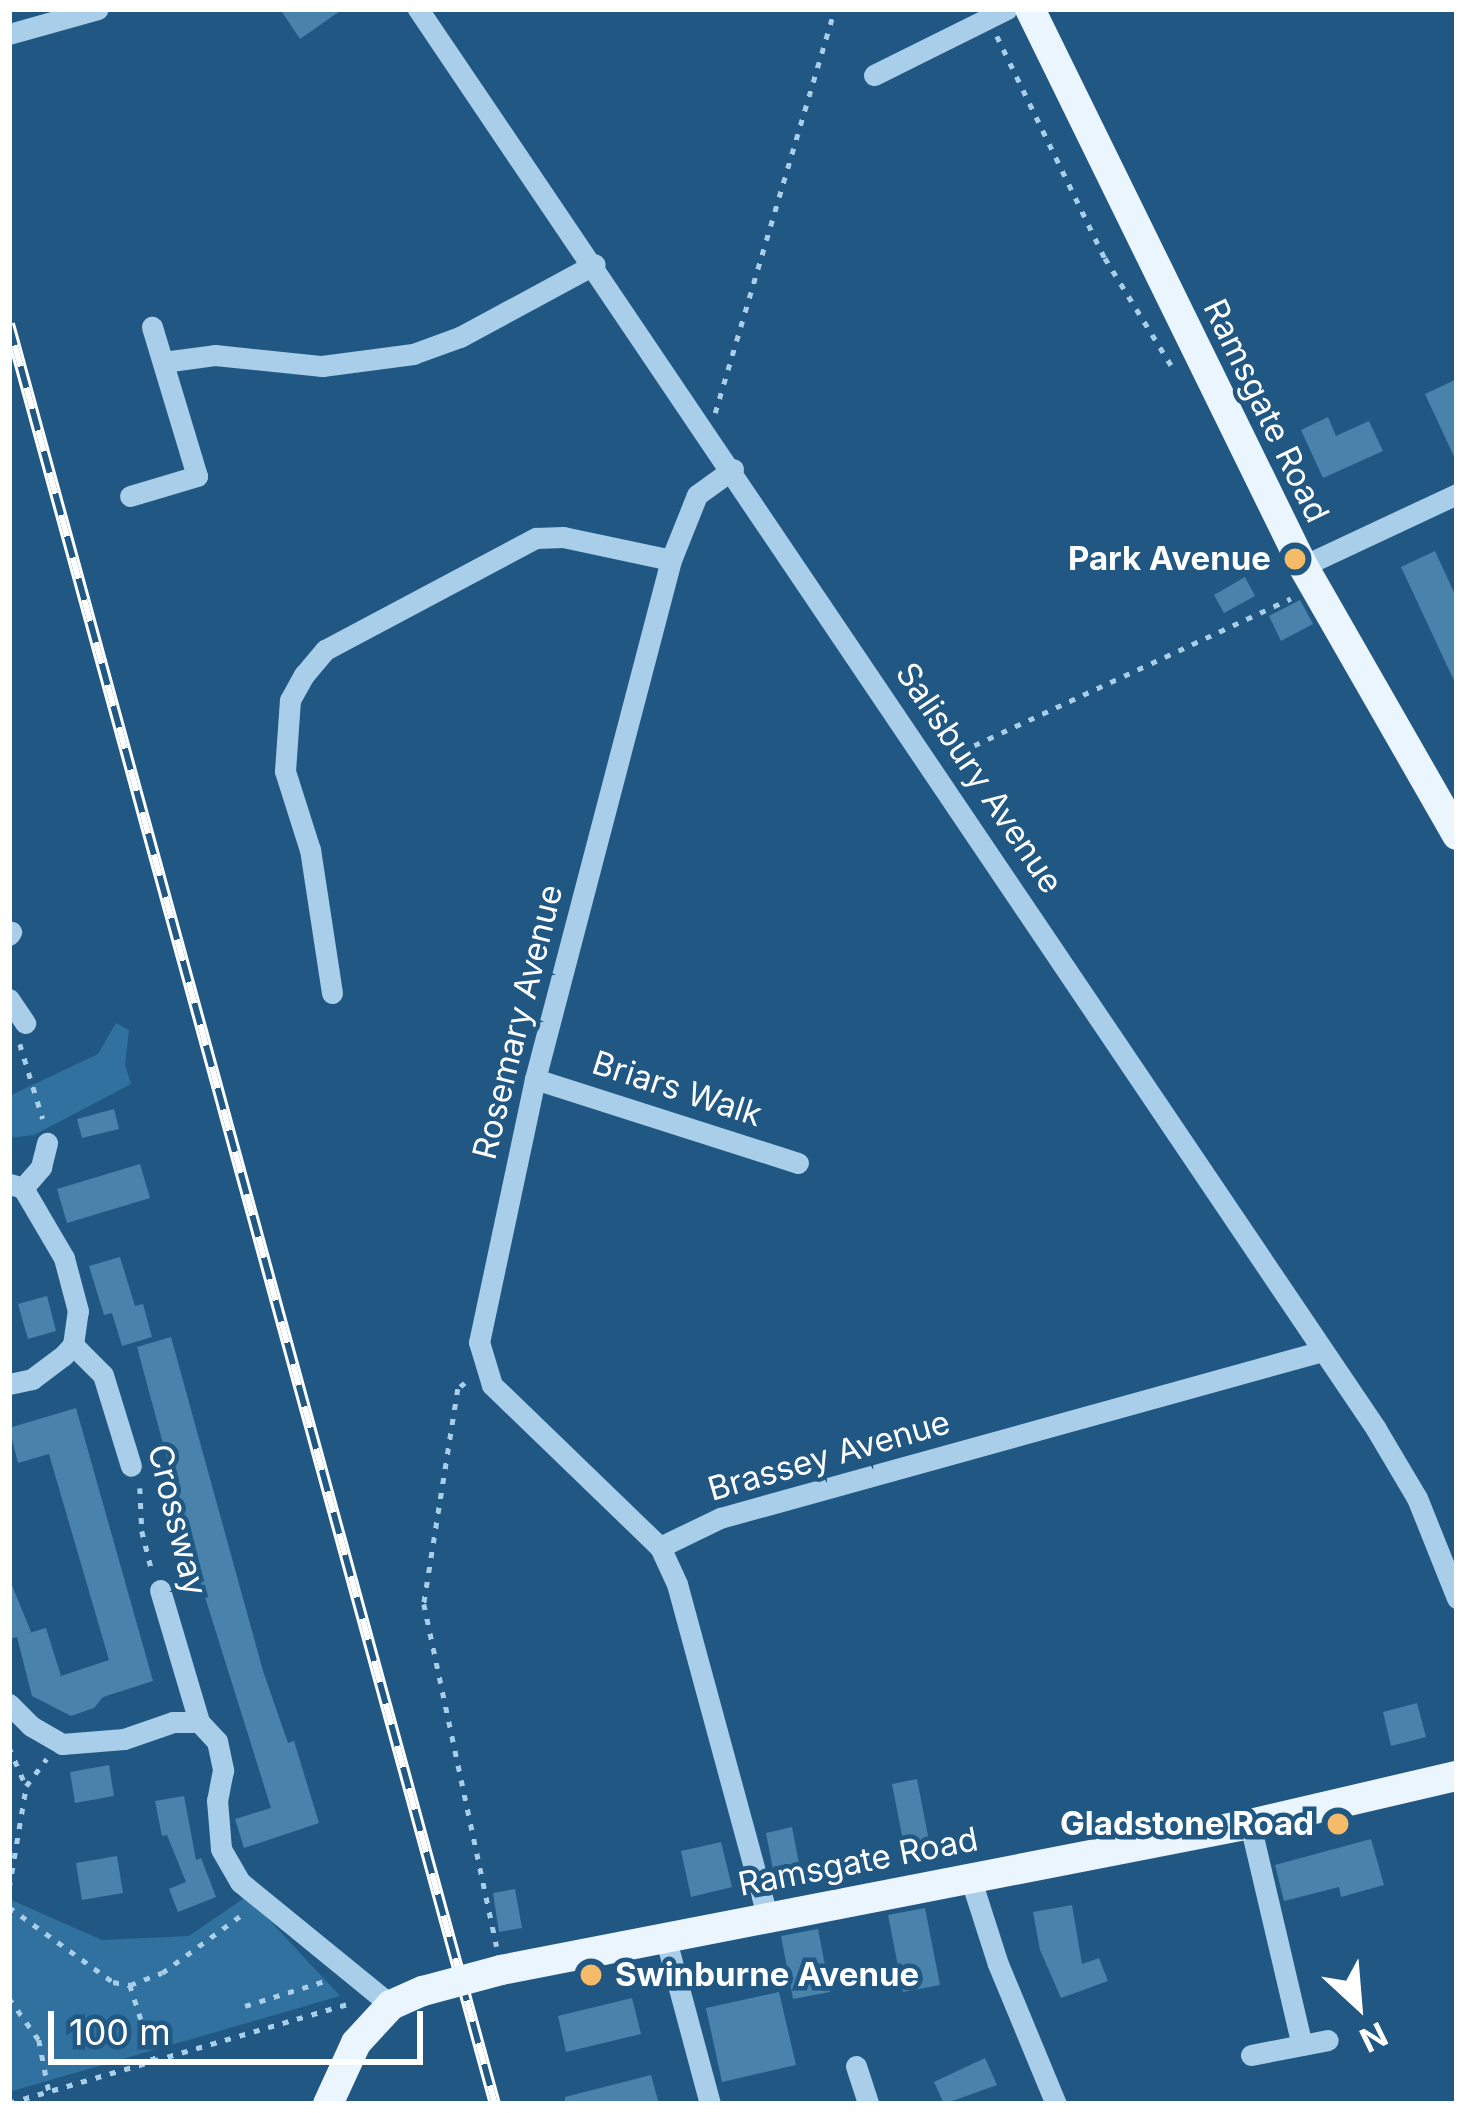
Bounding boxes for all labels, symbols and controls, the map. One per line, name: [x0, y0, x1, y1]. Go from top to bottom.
street label: Ramsgate Road: [1195, 293, 1337, 529]
place label: Park Avenue: [1068, 539, 1271, 579]
marker: Park Avenue: [1282, 546, 1308, 572]
street label: Salisbury Avenue: [887, 655, 1071, 901]
street label: Rosemary Avenue: [465, 881, 571, 1163]
street label: Briars Walk: [587, 1043, 767, 1135]
street label: Brassey Avenue: [704, 1403, 954, 1509]
street label: Crossway: [139, 1440, 215, 1600]
place label: Gladstone Road: [1060, 1804, 1314, 1844]
marker: Gladstone Road: [1325, 1811, 1351, 1837]
street label: Ramsgate Road: [735, 1819, 981, 1905]
north arrow: [1298, 1945, 1418, 2065]
place label: Swinburne Avenue: [615, 1955, 919, 1995]
marker: Swinburne Avenue: [578, 1962, 604, 1988]
scale bar: [54, 1987, 429, 2061]
text: 100 m: [69, 2010, 171, 2054]
text: N: [1354, 2014, 1394, 2061]

